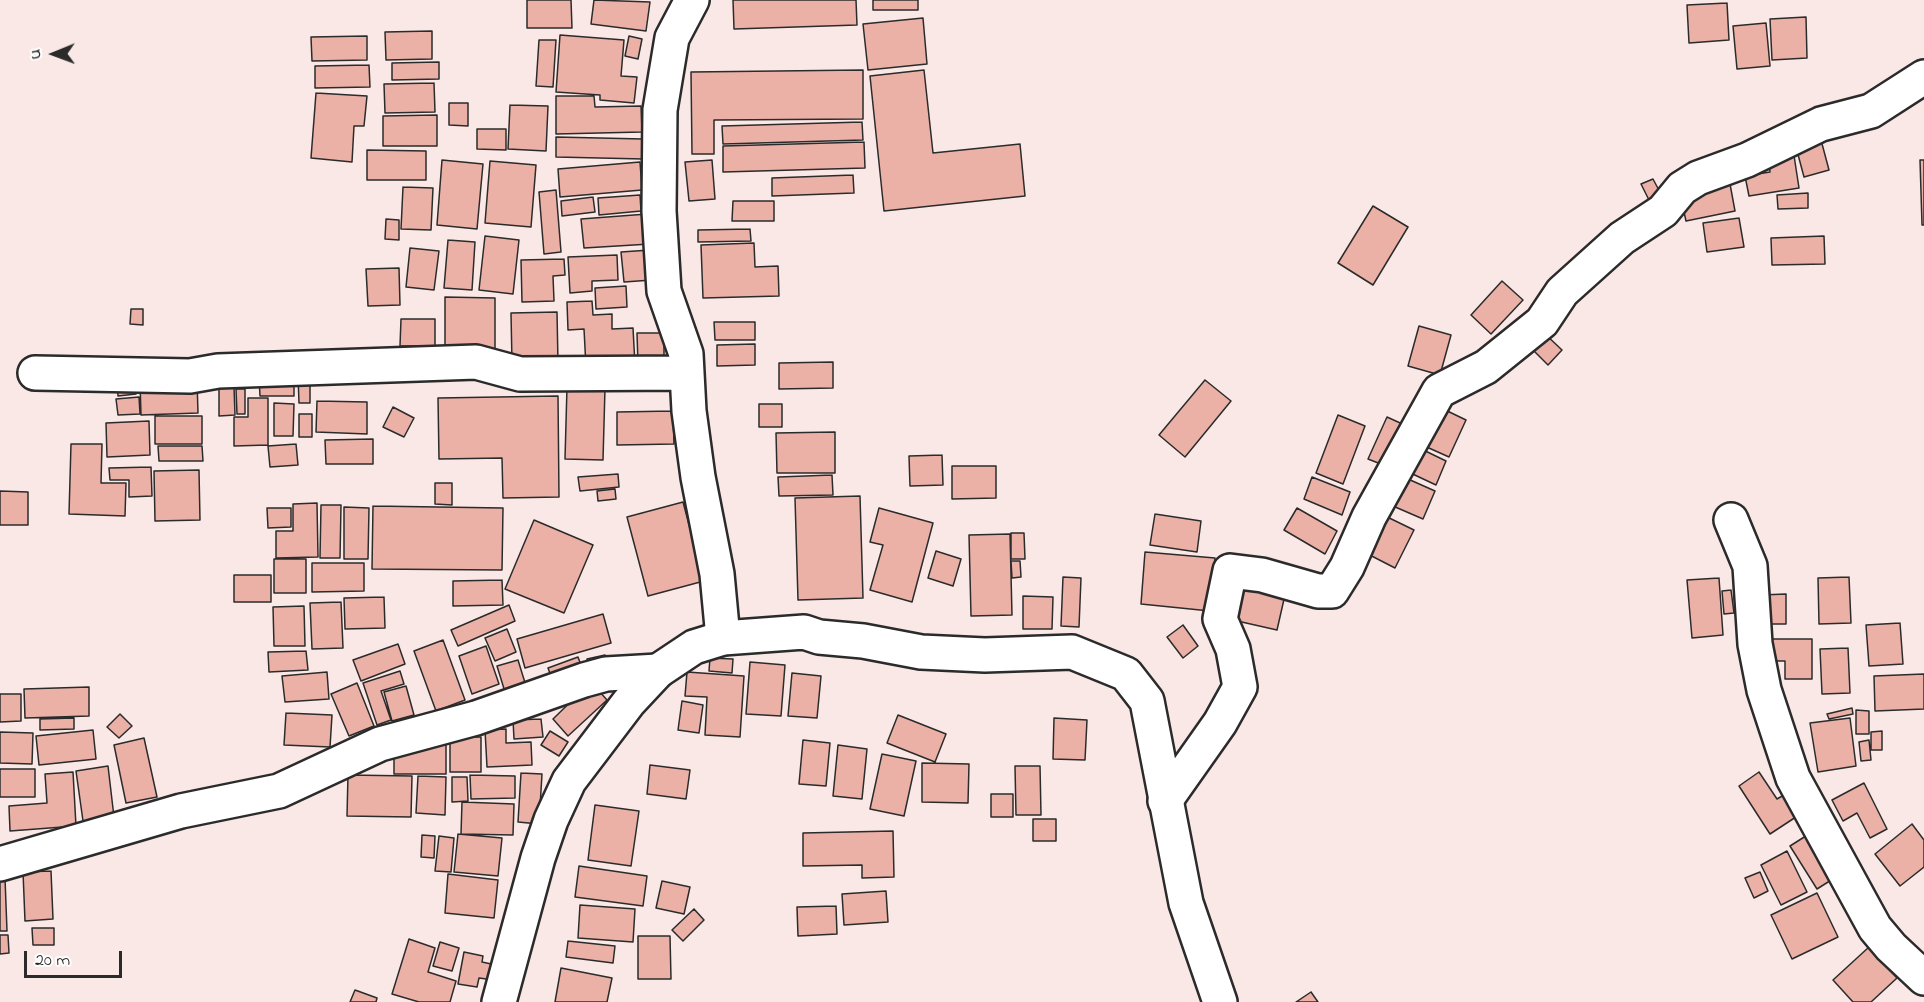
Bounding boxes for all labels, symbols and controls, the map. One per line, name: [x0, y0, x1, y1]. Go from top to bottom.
north arrow: [24, 24, 84, 84]
text: U: [24, 49, 48, 60]
scale bar: [27, 939, 124, 977]
text: 20 m: [35, 948, 70, 974]

